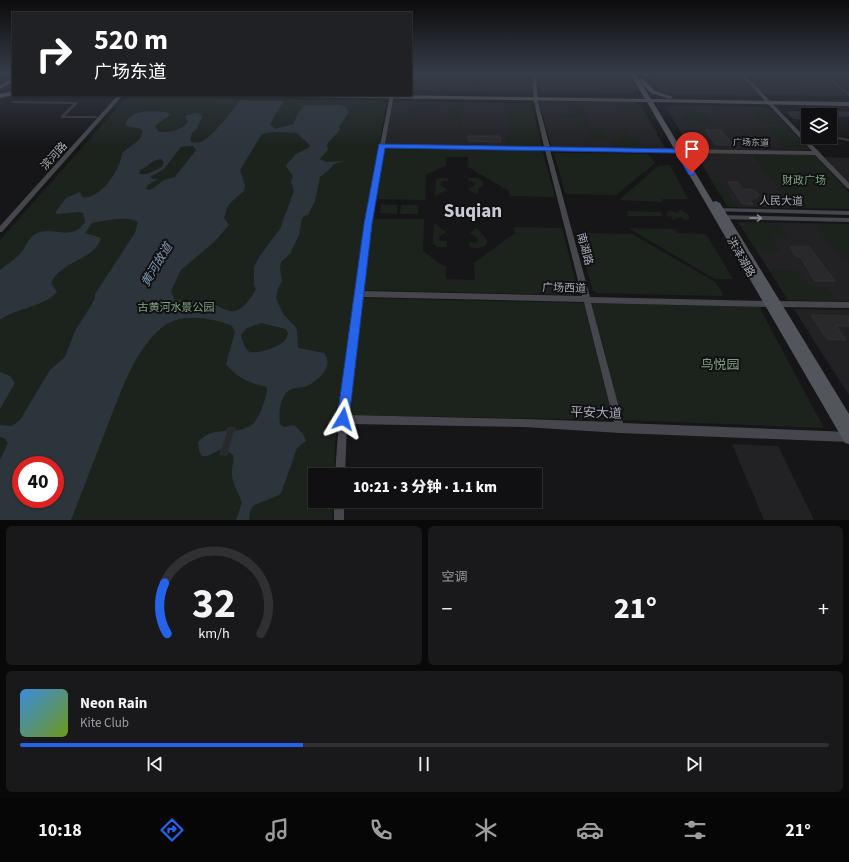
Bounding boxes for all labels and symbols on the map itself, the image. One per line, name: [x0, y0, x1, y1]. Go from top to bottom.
pin: [675, 132, 709, 173]
street label: 广场东道: [733, 136, 769, 150]
street label: 滨河路: [37, 139, 71, 173]
park label: 财政广场: [782, 173, 826, 188]
street label: 人民大道: [759, 193, 803, 209]
district label: Suqian: [444, 198, 502, 225]
one-way arrow: [749, 214, 762, 222]
street label: 南湖路: [573, 231, 597, 267]
street label: 洪泽湖路: [724, 234, 758, 280]
water label: 黄河故道: [137, 238, 178, 290]
street label: 广场西道: [542, 280, 586, 296]
park label: 古黄河水景公园: [138, 300, 215, 315]
park label: 鸟悦园: [700, 356, 740, 374]
position arrow: [322, 398, 364, 440]
street label: 平安大道: [570, 403, 622, 423]
speed limit sign: 40: [12, 456, 64, 508]

